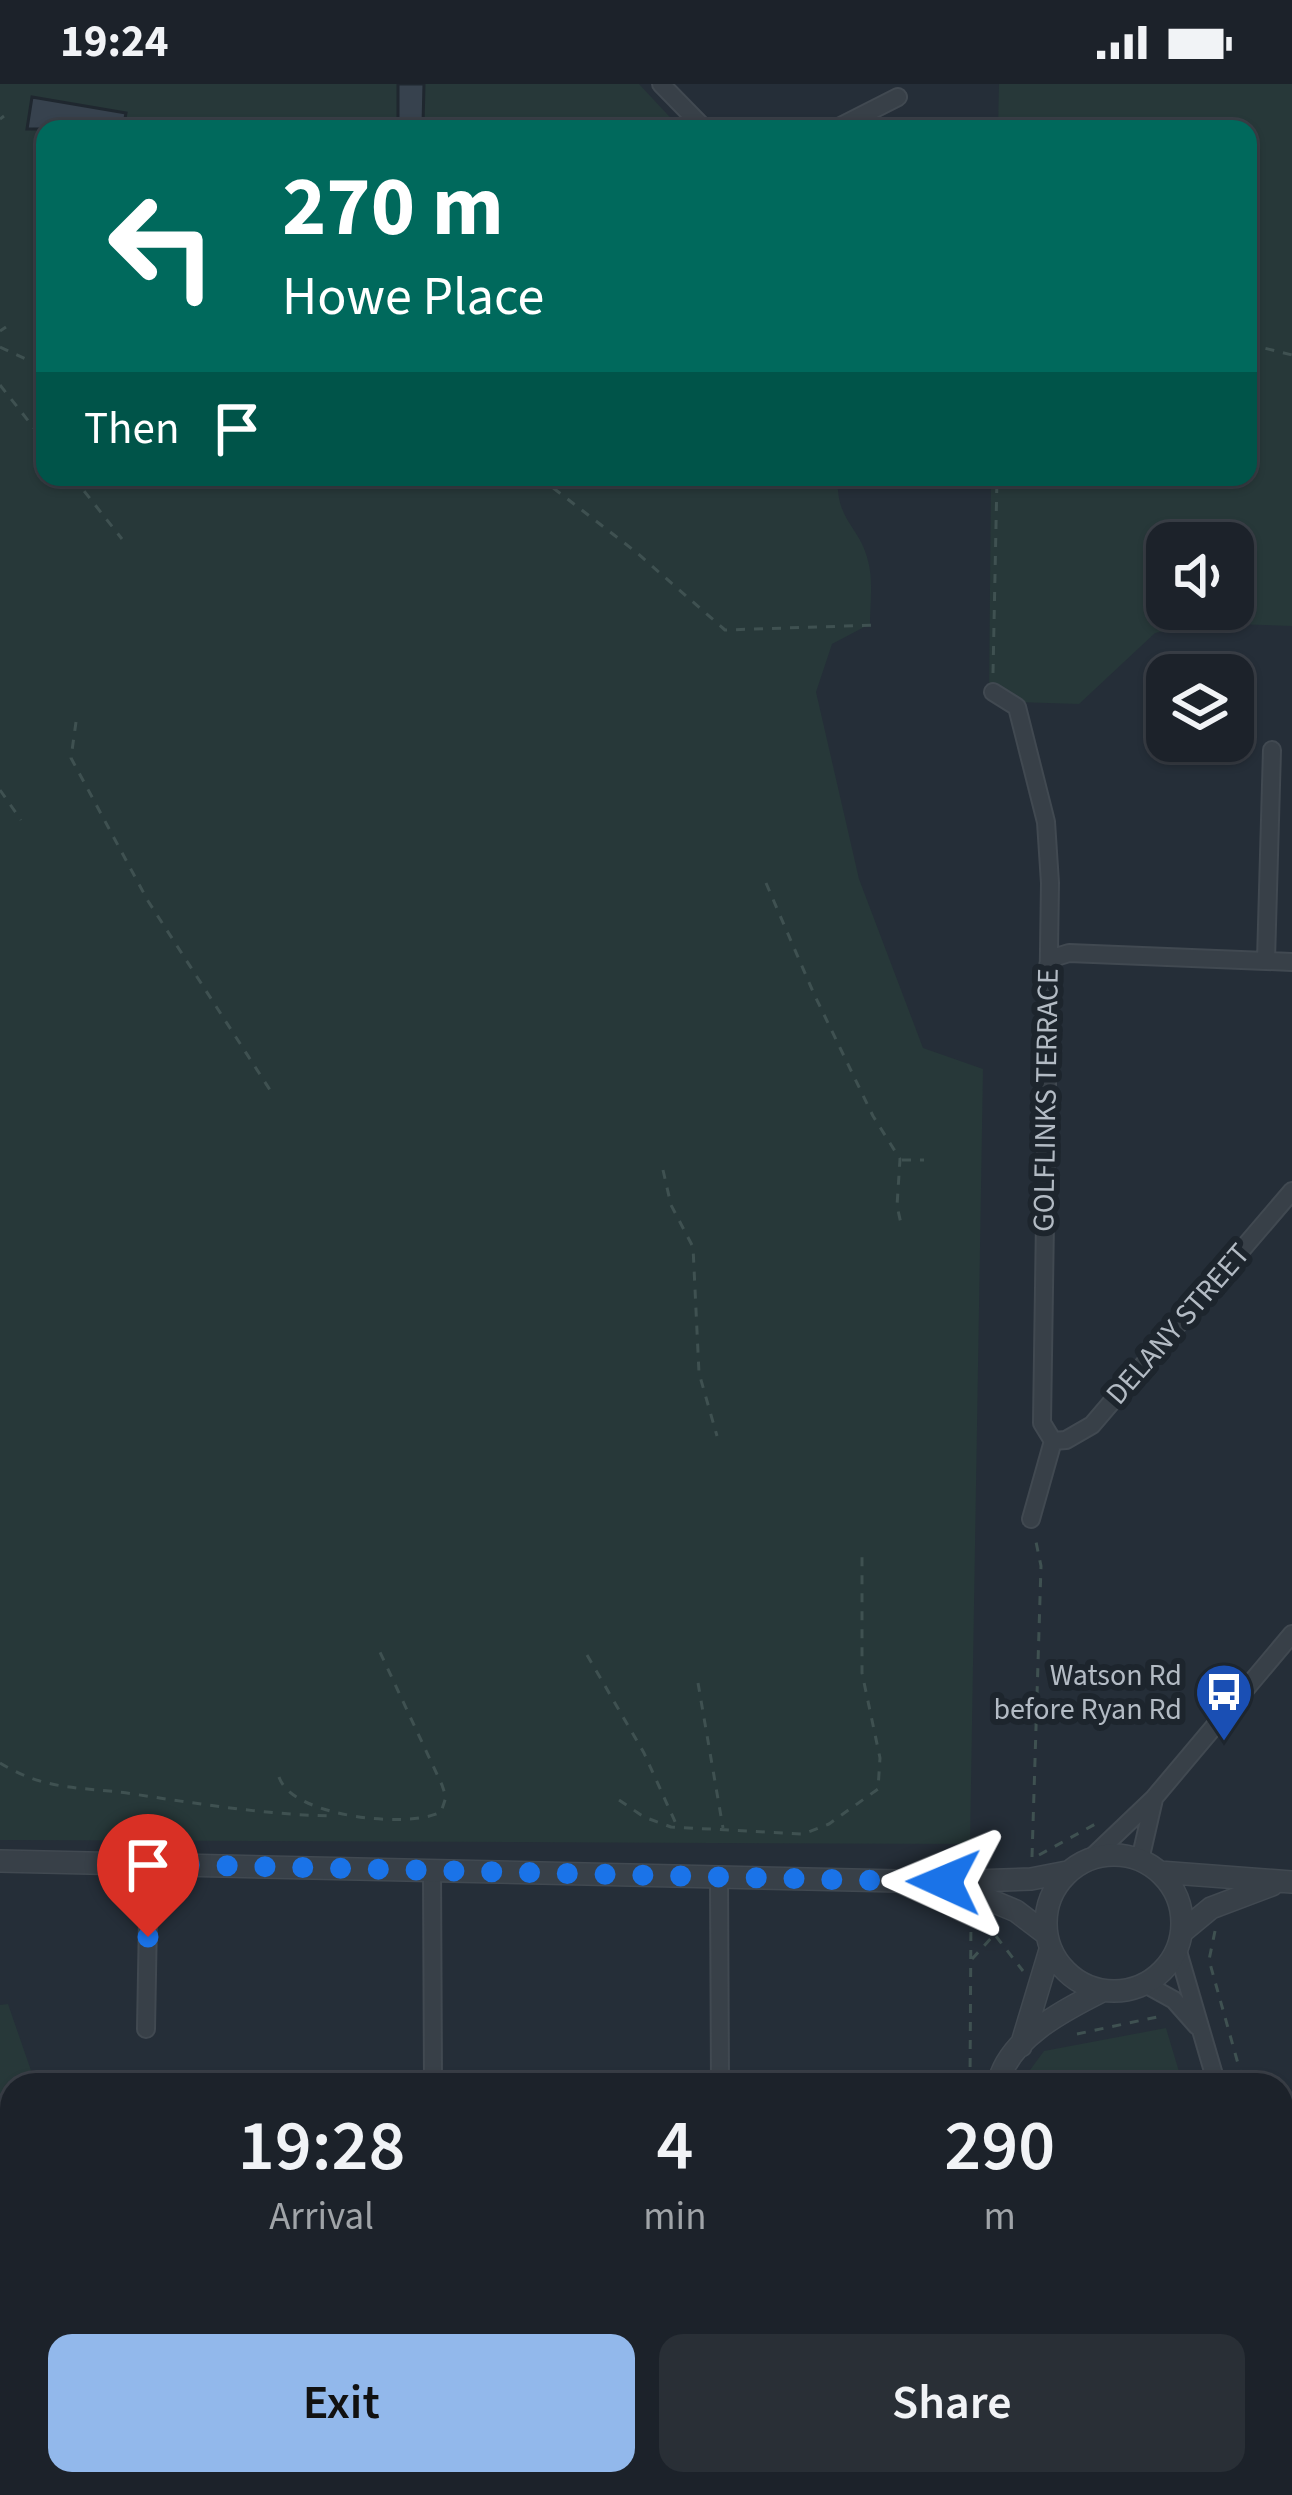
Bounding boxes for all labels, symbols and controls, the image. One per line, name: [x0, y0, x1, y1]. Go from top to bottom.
text: 19:24: [60, 10, 169, 74]
text: 270 m: [282, 148, 504, 268]
icon: left: [84, 168, 240, 324]
text: Howe Place: [282, 259, 544, 336]
icon: arrive: [204, 396, 270, 462]
text: Then: [84, 397, 180, 461]
map controls: [1146, 522, 1254, 762]
button: sound: [1146, 522, 1254, 630]
button: layers: [1146, 654, 1254, 762]
street label: GOLFLINKS TERRACE: [1022, 968, 1070, 1232]
street label: DELANY STREET: [1096, 1234, 1260, 1414]
place label: Watson Rd before Ryan Rd: [993, 1654, 1182, 1731]
bus stop icon: Watson Rd before Ryan Rd: [1193, 1661, 1255, 1743]
pin: [97, 1814, 199, 1937]
position arrow: [881, 1819, 1007, 1945]
icon: arrive: [115, 1832, 181, 1898]
text: 19:28: [238, 2095, 405, 2198]
text: 4: [656, 2095, 693, 2198]
text: 290: [944, 2095, 1055, 2198]
text: Arrival: [269, 2189, 374, 2245]
text: min: [643, 2189, 707, 2245]
text: m: [984, 2189, 1016, 2245]
button: Exit: [48, 2334, 635, 2472]
button: Share: [659, 2334, 1245, 2472]

